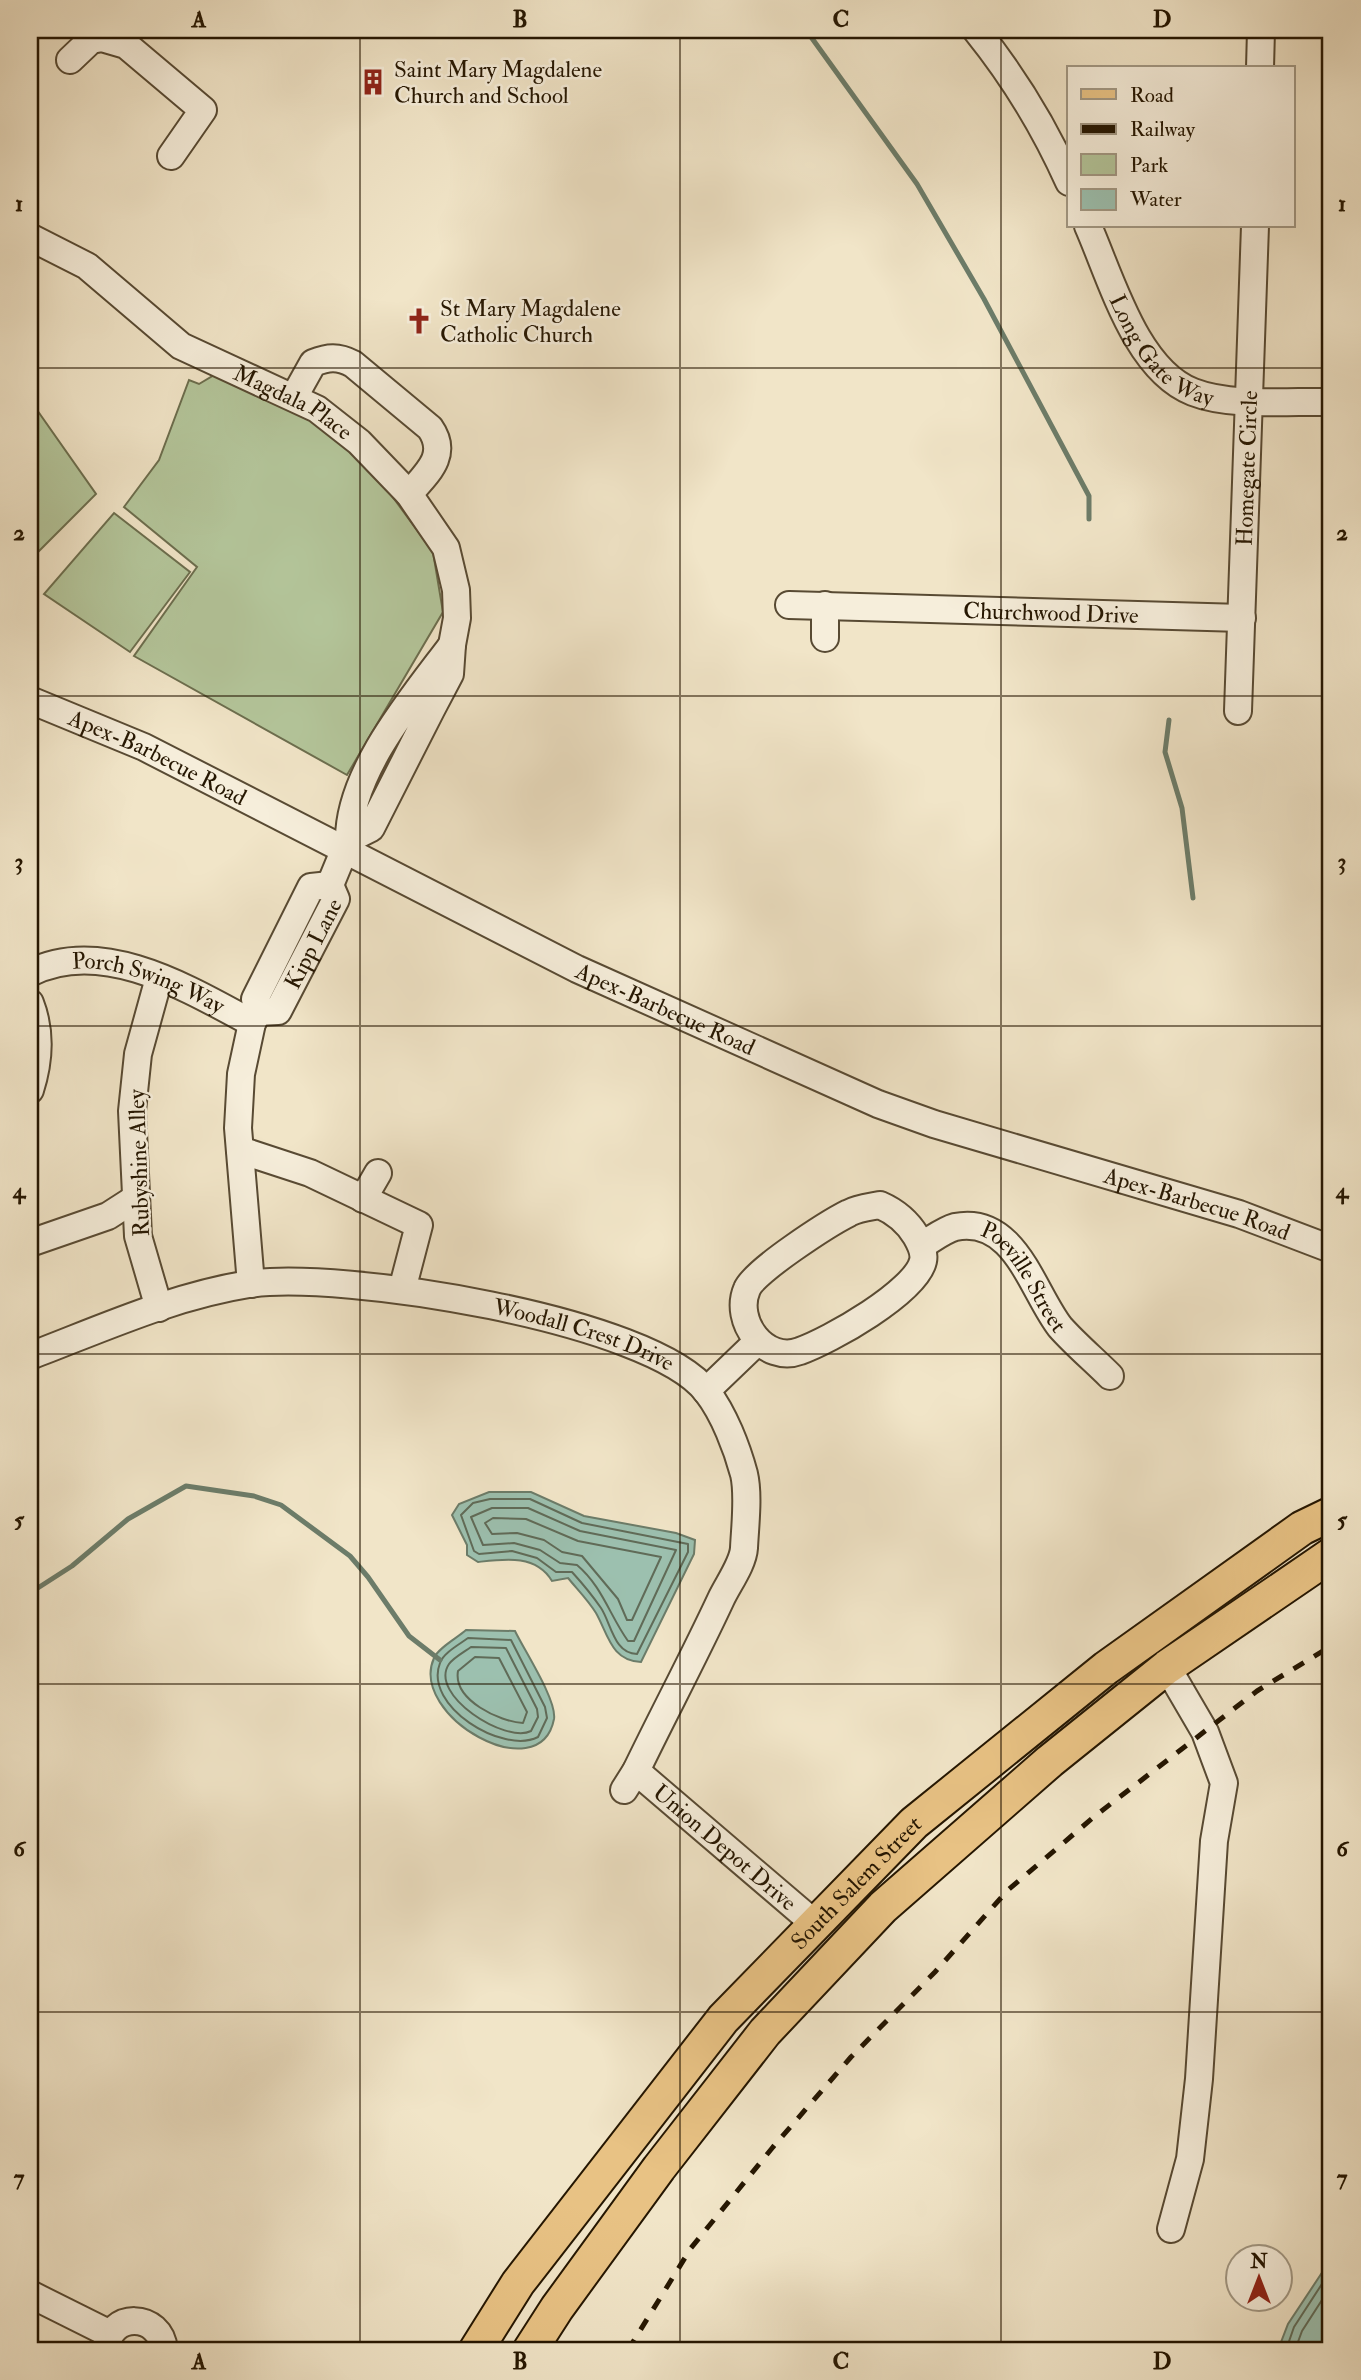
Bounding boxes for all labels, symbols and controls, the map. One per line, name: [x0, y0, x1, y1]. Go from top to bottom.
text: A: [191, 5, 207, 34]
text: B: [512, 5, 528, 34]
text: C: [833, 5, 849, 34]
text: D: [1153, 5, 1171, 34]
place label: Saint Mary Magdalene Church and School: [394, 55, 602, 110]
legend: [1067, 66, 1294, 228]
building icon: Saint Mary Magdalene Church and School: [358, 67, 388, 97]
text: Road: [1130, 82, 1175, 109]
text: Railway: [1130, 116, 1196, 143]
text: Park: [1130, 152, 1168, 179]
text: Water: [1129, 186, 1182, 213]
text: 1: [15, 189, 23, 218]
text: 1: [1338, 189, 1346, 218]
street label: Long Gate Way: [1103, 290, 1218, 412]
place label: St Mary Magdalene Catholic Church: [440, 294, 621, 349]
church icon: St Mary Magdalene Catholic Church: [404, 306, 434, 336]
street label: Magdala Place: [229, 358, 359, 446]
street label: Homegate Circle: [1229, 389, 1264, 546]
text: 2: [13, 518, 25, 547]
text: 2: [1336, 518, 1348, 547]
street label: Churchwood Drive: [963, 596, 1139, 630]
street label: Apex-Barbecue Road: [63, 703, 252, 812]
text: 3: [15, 847, 23, 876]
text: 3: [1338, 847, 1346, 876]
street label: Kipp Lane: [278, 893, 348, 994]
street label: Porch Swing Way: [71, 946, 231, 1021]
street label: Apex-Barbecue Road: [570, 955, 760, 1062]
street label: Rubyshine Alley: [122, 1088, 156, 1237]
street label: Apex-Barbecue Road: [1100, 1160, 1294, 1247]
text: 4: [12, 1176, 27, 1205]
text: 4: [1335, 1176, 1350, 1205]
street label: Poeville Street: [977, 1214, 1073, 1338]
street label: Woodall Crest Drive: [490, 1292, 680, 1377]
text: 5: [14, 1505, 25, 1534]
text: 5: [1337, 1505, 1348, 1534]
street label: Union Depot Drive: [647, 1777, 803, 1917]
street label: South Salem Street: [784, 1809, 927, 1956]
text: 6: [13, 1834, 27, 1863]
text: 6: [1336, 1834, 1350, 1863]
text: 7: [14, 2163, 25, 2192]
text: 7: [1337, 2163, 1348, 2192]
north arrow: [1224, 2244, 1294, 2314]
text: N: [1249, 2250, 1268, 2274]
text: A: [191, 2347, 207, 2376]
text: B: [512, 2347, 528, 2376]
text: C: [833, 2347, 849, 2376]
text: D: [1153, 2347, 1171, 2376]

